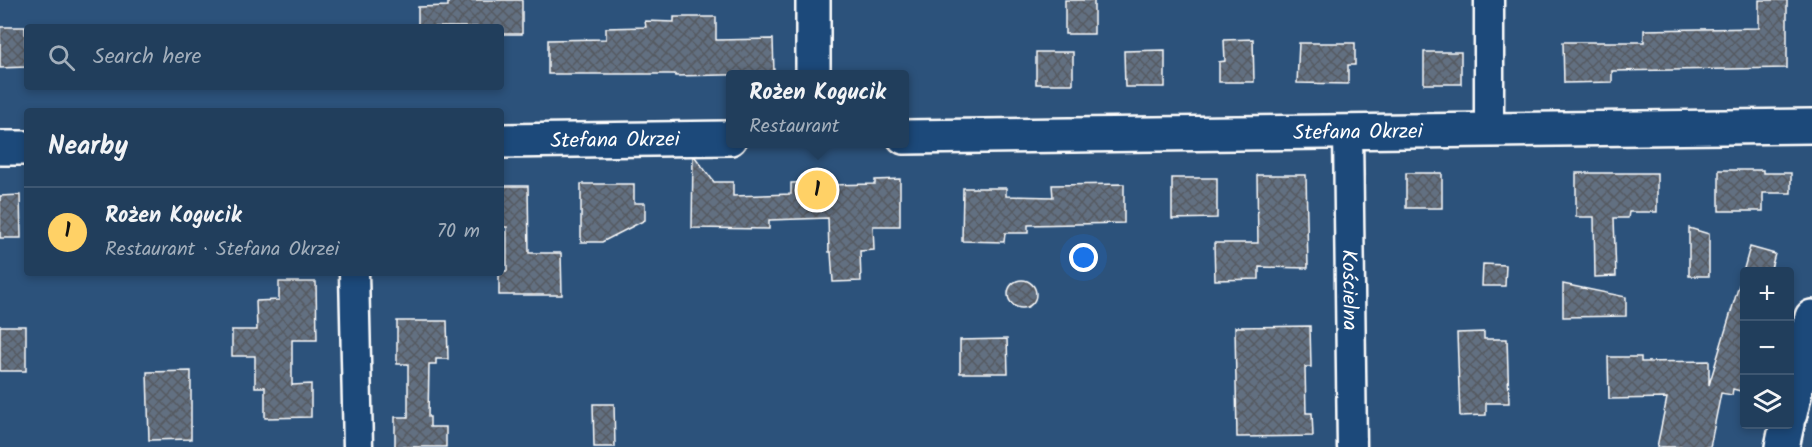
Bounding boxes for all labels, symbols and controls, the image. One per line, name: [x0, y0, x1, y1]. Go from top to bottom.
search box: [24, 24, 504, 90]
text: Search here: [93, 40, 201, 75]
icon: search: [45, 41, 78, 74]
popup: [726, 70, 909, 148]
text: Rożen Kogucik: [749, 76, 886, 111]
text: Restaurant: [749, 111, 840, 143]
street label: Stefana Okrzei: [1293, 116, 1424, 150]
street label: Stefana Okrzei: [550, 124, 681, 158]
text: Nearby: [48, 126, 128, 168]
pin: 1: [798, 168, 836, 213]
text: Rożen Kogucik: [105, 199, 242, 234]
text: 1: [64, 216, 71, 248]
text: 70 m: [437, 216, 480, 248]
text: Restaurant · Stefana Okrzei: [105, 234, 339, 266]
your location: [1069, 243, 1098, 272]
street label: Kościelna: [1331, 249, 1366, 331]
map controls: [1740, 267, 1794, 429]
button: +: [1740, 267, 1794, 321]
button: −: [1740, 321, 1794, 375]
button: layers: [1740, 375, 1794, 429]

